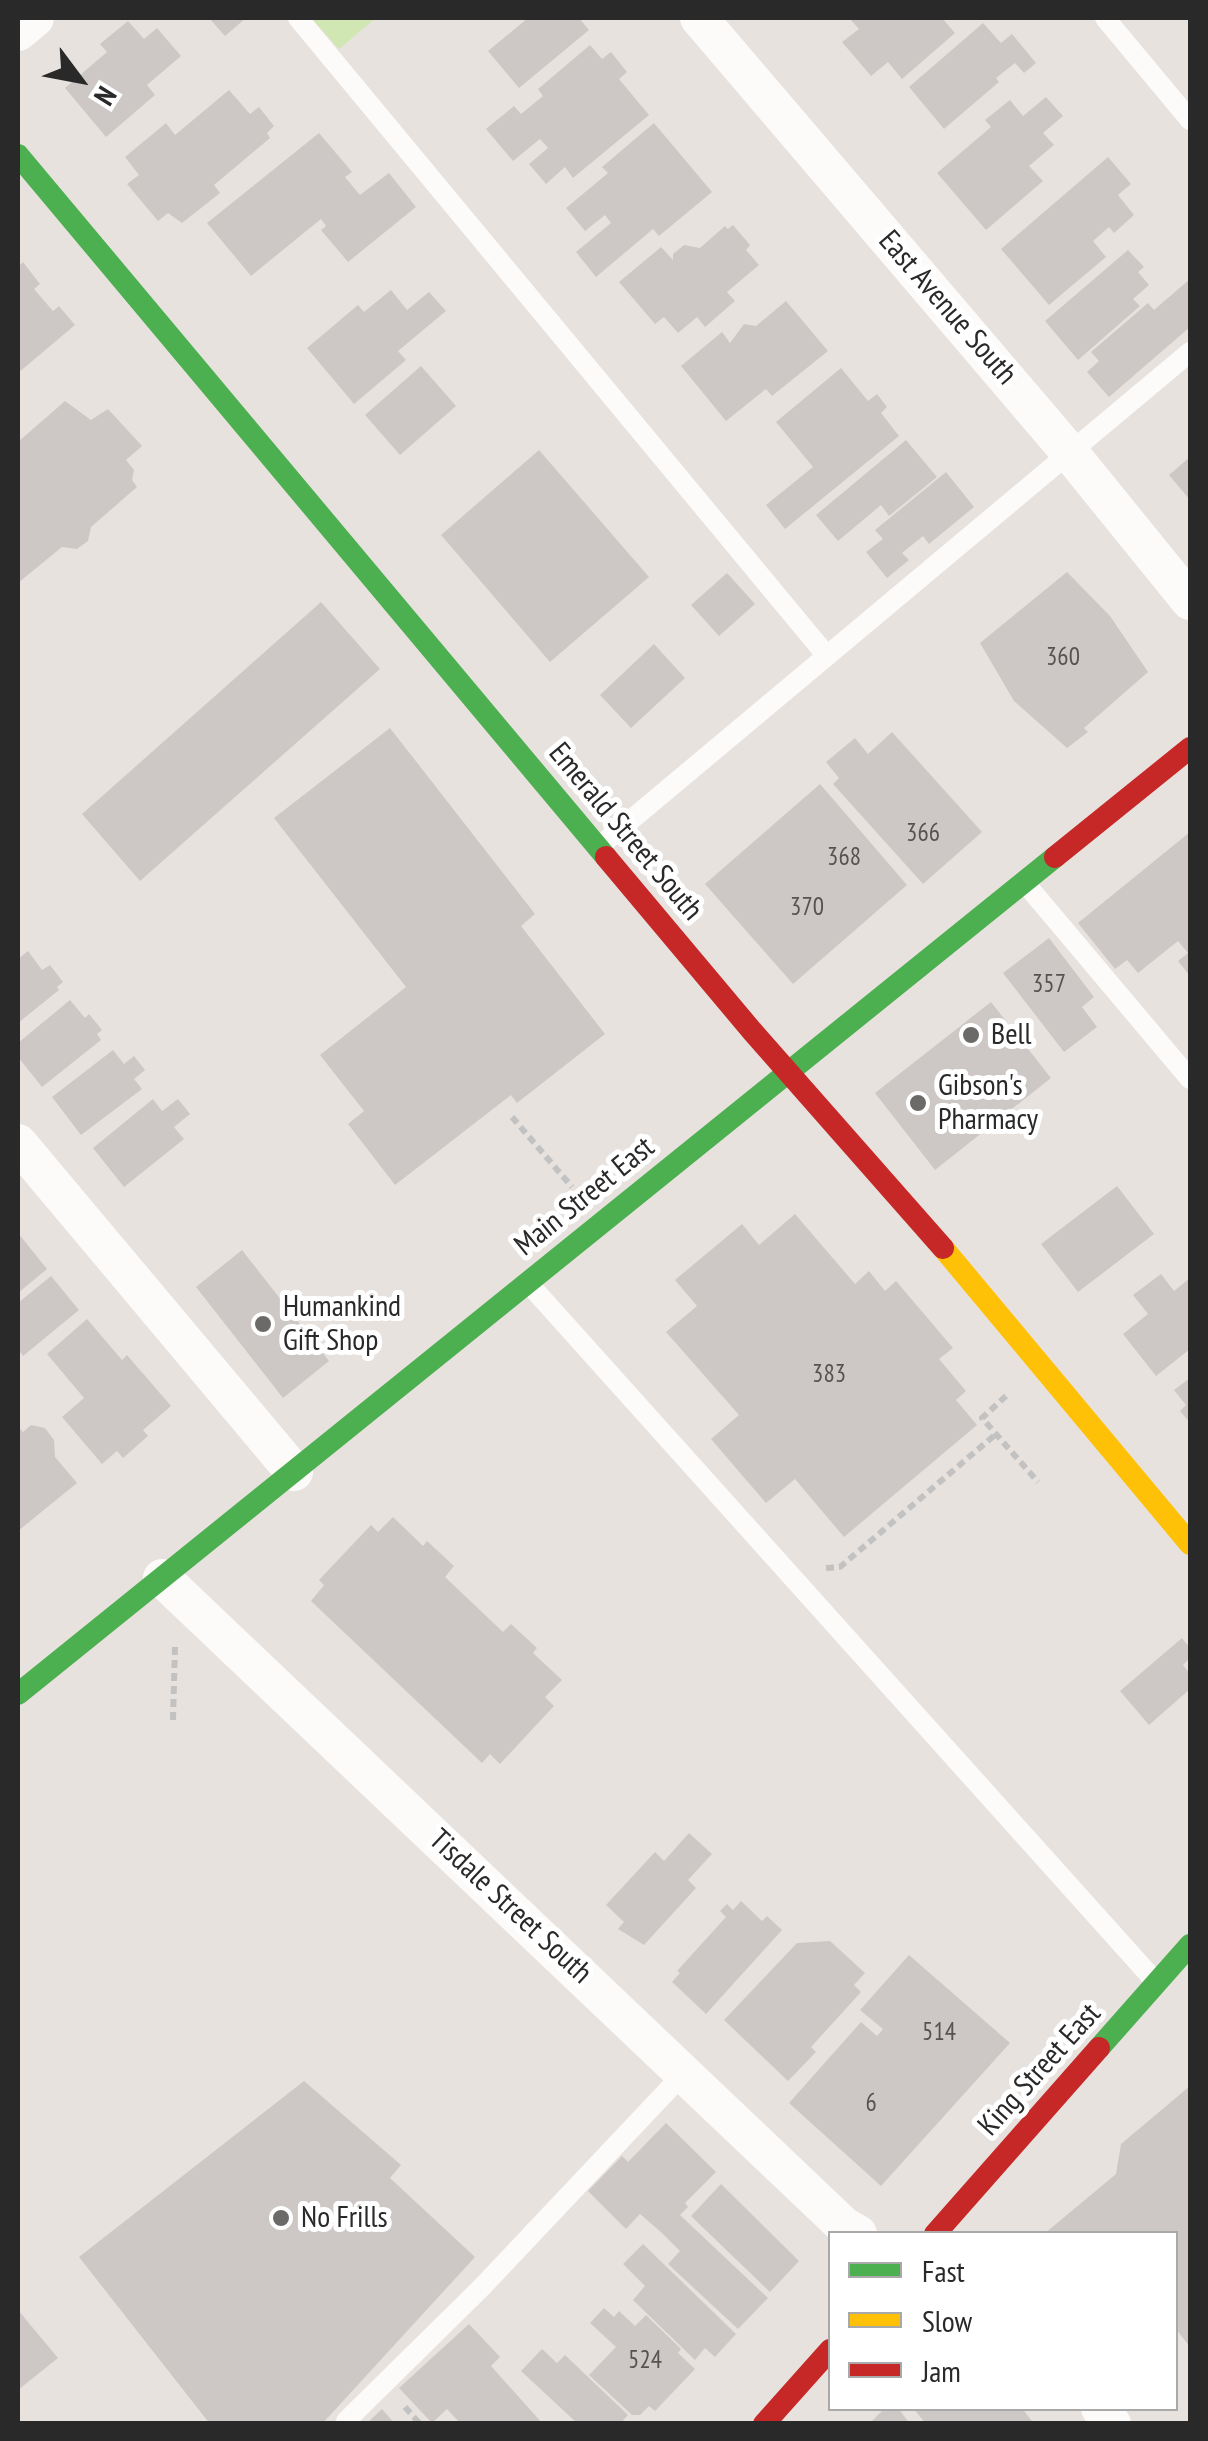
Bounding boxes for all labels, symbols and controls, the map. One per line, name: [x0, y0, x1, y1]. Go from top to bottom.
north arrow: [30, 30, 130, 130]
text: N: [86, 80, 126, 112]
street label: East Avenue South: [870, 224, 1024, 392]
house number: 360: [1046, 643, 1080, 673]
street label: Emerald Street South: [540, 736, 710, 928]
house number: 366: [906, 819, 940, 849]
house number: 368: [827, 843, 861, 873]
house number: 370: [790, 893, 824, 923]
house number: 357: [1032, 970, 1066, 1000]
place label: Bell: [991, 1017, 1031, 1053]
marker: Bell: [960, 1024, 982, 1046]
place label: Gibson's Pharmacy: [938, 1068, 1038, 1138]
marker: Gibson's Pharmacy: [907, 1092, 929, 1114]
street label: Main Street East: [508, 1130, 662, 1264]
place label: Humankind Gift Shop: [283, 1289, 401, 1360]
marker: Humankind Gift Shop: [252, 1313, 274, 1335]
house number: 383: [812, 1360, 846, 1390]
street label: Tisdale Street South: [421, 1822, 599, 1992]
street label: King Street East: [971, 1996, 1109, 2144]
house number: 514: [922, 2018, 956, 2048]
house number: 6: [865, 2089, 877, 2119]
place label: No Frills: [301, 2200, 388, 2236]
marker: No Frills: [270, 2207, 292, 2229]
legend: [828, 2231, 1178, 2411]
text: Fast: [922, 2251, 965, 2290]
text: Slow: [922, 2301, 972, 2340]
house number: 524: [628, 2346, 662, 2376]
text: Jam: [922, 2351, 961, 2390]

